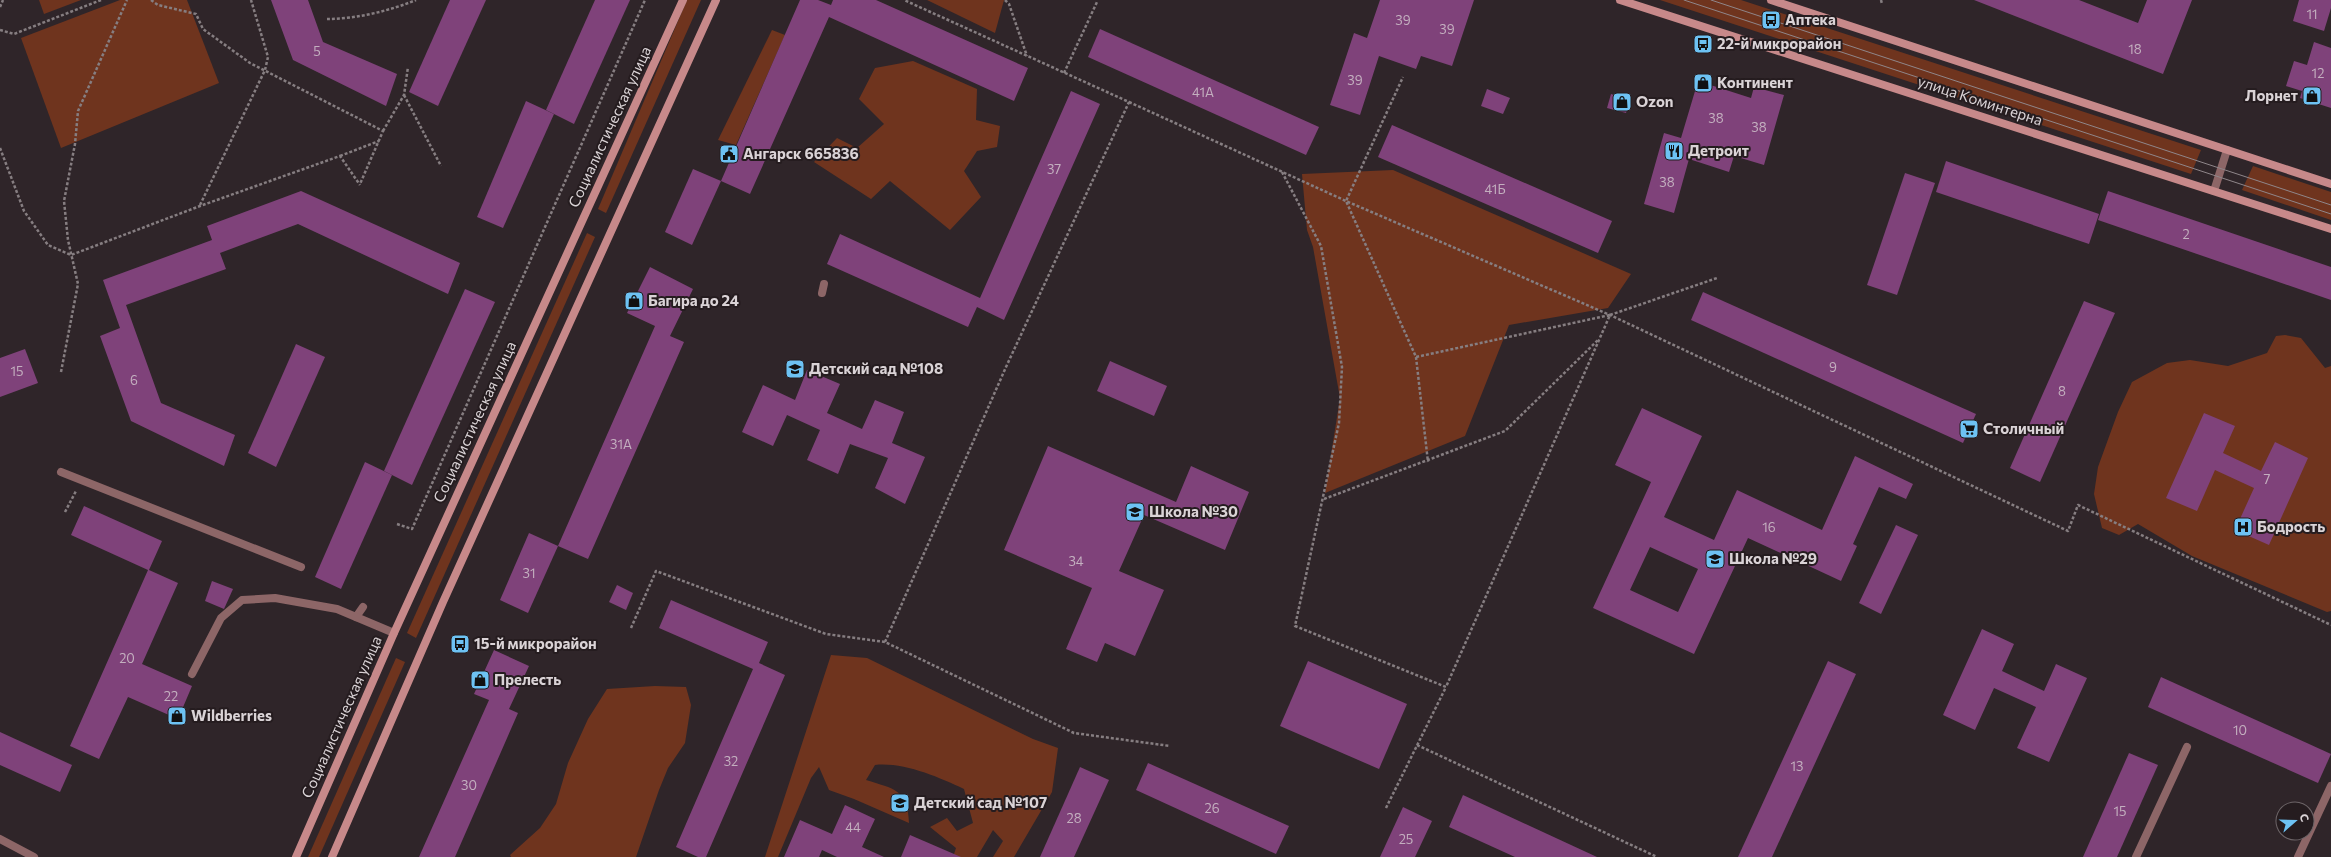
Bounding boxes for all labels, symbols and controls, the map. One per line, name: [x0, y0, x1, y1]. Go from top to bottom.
house number: 11: [2306, 6, 2318, 22]
bus stop icon: Аптека: [1760, 9, 1782, 31]
place label: Аптека: [1785, 10, 1836, 28]
house number: 39: [1395, 12, 1411, 28]
house number: 39: [1439, 21, 1455, 37]
bus stop icon: 22-й микрорайон: [1692, 33, 1714, 55]
place label: 22-й микрорайон: [1717, 34, 1841, 52]
house number: 18: [2128, 41, 2142, 57]
house number: 5: [313, 43, 321, 59]
street label: Социалистическая улица: [564, 43, 654, 210]
house number: 12: [2312, 65, 2324, 81]
street label: улица Коминтерна: [1916, 71, 2045, 129]
house number: 39: [1347, 72, 1363, 88]
shop icon: Континент: [1692, 72, 1714, 94]
place label: Континент: [1717, 73, 1793, 91]
house number: 41А: [1192, 84, 1214, 100]
shop icon: Лорнет: [2301, 85, 2323, 107]
place label: Лорнет: [2245, 86, 2298, 104]
shop icon: Ozon: [1611, 91, 1633, 113]
place label: Ozon: [1636, 92, 1674, 110]
house number: 38: [1708, 110, 1724, 126]
house number: 38: [1751, 119, 1767, 135]
restaurant icon: Детроит: [1663, 140, 1685, 162]
place label: Детроит: [1688, 141, 1749, 159]
public building icon: Ангарск 665836: [718, 143, 740, 165]
place label: Ангарск 665836: [743, 144, 859, 162]
house number: 37: [1047, 161, 1061, 177]
house number: 38: [1659, 174, 1675, 190]
house number: 41Б: [1484, 181, 1506, 197]
house number: 2: [2182, 226, 2190, 242]
shop icon: Багира до 24: [623, 290, 645, 312]
place label: Багира до 24: [648, 291, 739, 309]
street label: Социалистическая улица: [429, 338, 519, 505]
school or university icon: Детский сад №108: [784, 358, 806, 380]
place label: Детский сад №108: [809, 359, 943, 377]
house number: 9: [1829, 359, 1837, 375]
house number: 15: [10, 363, 24, 379]
house number: 6: [130, 372, 138, 388]
house number: 8: [2058, 383, 2066, 399]
supermarket icon: Столичный: [1958, 418, 1980, 440]
place label: Столичный: [1983, 419, 2064, 437]
house number: 31А: [610, 436, 632, 452]
house number: 7: [2264, 471, 2271, 487]
school or university icon: Школа №30: [1124, 501, 1146, 523]
place label: Школа №30: [1149, 502, 1238, 520]
hospital icon: Бодрость: [2232, 516, 2254, 538]
place label: Бодрость: [2257, 517, 2325, 535]
house number: 16: [1762, 519, 1776, 535]
school or university icon: Школа №29: [1704, 548, 1726, 570]
place label: Школа №29: [1729, 549, 1817, 567]
house number: 34: [1068, 553, 1084, 569]
house number: 31: [523, 565, 535, 581]
street label: Социалистическая улица: [297, 633, 385, 800]
bus stop icon: 15-й микрорайон: [449, 633, 471, 655]
place label: 15-й микрорайон: [474, 634, 597, 652]
house number: 20: [119, 650, 135, 666]
shop icon: Прелесть: [469, 669, 491, 691]
place label: Прелесть: [494, 670, 561, 688]
house number: 22: [164, 688, 178, 704]
shop icon: Wildberries: [166, 705, 188, 727]
place label: Wildberries: [191, 706, 272, 724]
house number: 10: [2233, 722, 2247, 738]
house number: 32: [724, 753, 738, 769]
house number: 13: [1791, 758, 1803, 774]
house number: 30: [461, 777, 477, 793]
school or university icon: Детский сад №107: [889, 792, 911, 814]
place label: Детский сад №107: [914, 793, 1047, 811]
house number: 26: [1204, 800, 1220, 816]
north arrow: [2275, 801, 2315, 841]
house number: 15: [2113, 803, 2127, 819]
house number: 28: [1066, 810, 1082, 826]
text: С: [2297, 812, 2312, 824]
house number: 44: [845, 819, 861, 835]
house number: 25: [1399, 831, 1413, 847]

